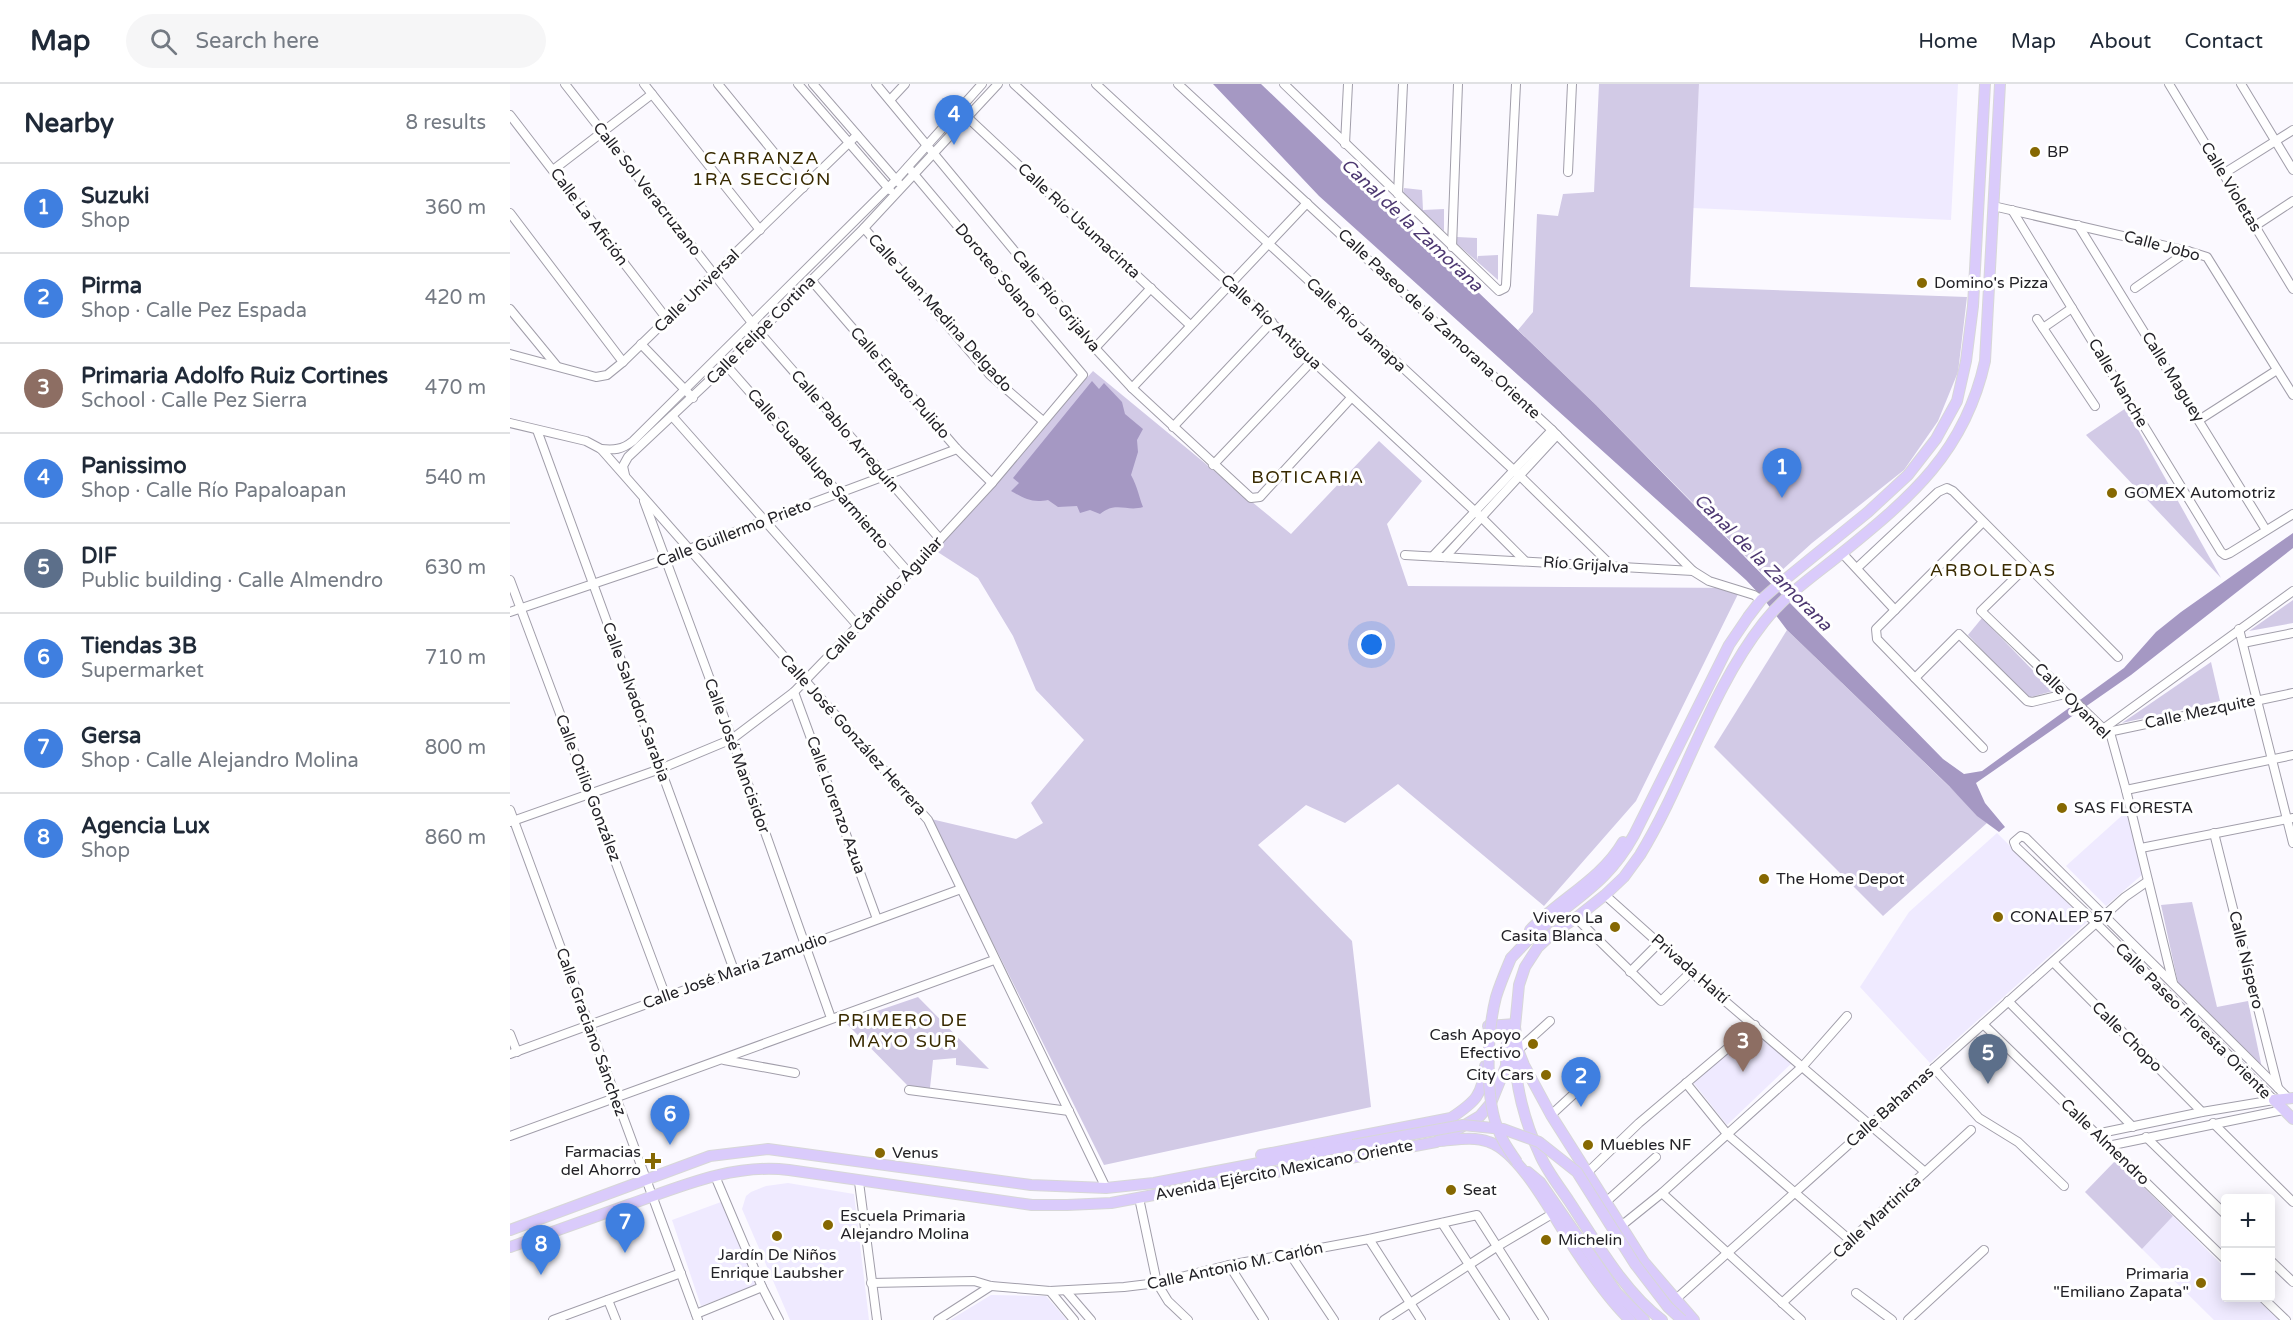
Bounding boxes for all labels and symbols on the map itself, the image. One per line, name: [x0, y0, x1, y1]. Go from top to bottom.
pin: 4: [934, 95, 974, 145]
street label: Calle Sol Veracruzano: [589, 118, 705, 260]
street label: Calle Violetas: [2196, 138, 2266, 236]
place label: BP: [2047, 142, 2069, 162]
marker: BP: [2028, 145, 2042, 159]
district label: CARRANZA 1RA SECCIÓN: [692, 147, 832, 190]
water label: Canal de la Zamorana: [1337, 154, 1488, 297]
street label: Calle Río Usumacinta: [1013, 159, 1145, 283]
street label: Calle La Afición: [546, 164, 632, 270]
street label: Doroteo Solano: [950, 219, 1042, 323]
street label: Calle Paseo de la Zamorana Oriente: [1333, 225, 1545, 423]
street label: Calle Jobo: [2122, 226, 2202, 266]
street label: Calle Juan Medina Delgado: [864, 230, 1016, 396]
street label: Calle Universal: [650, 245, 744, 337]
street label: Calle Río Grijalva: [1007, 246, 1105, 356]
street label: Calle Río Antigua: [1216, 270, 1326, 374]
street label: Calle Felipe Cortina: [702, 271, 820, 389]
street label: Calle Río Jamapa: [1302, 273, 1410, 377]
place label: Domino's Pizza: [1934, 273, 2048, 293]
marker: Domino's Pizza: [1915, 276, 1929, 290]
street label: Calle Erasto Pulido: [846, 323, 954, 443]
street label: Calle Maguey: [2137, 328, 2209, 426]
street label: Calle Nanche: [2084, 335, 2152, 431]
street label: Calle Pablo Arreguín: [787, 366, 903, 496]
street label: Calle Guadalupe Sarmiento: [743, 385, 893, 553]
pin: 1: [1762, 448, 1802, 498]
district label: BOTICARIA: [1251, 466, 1365, 488]
place label: GOMEX Automotriz: [2124, 483, 2275, 503]
marker: GOMEX Automotriz: [2105, 486, 2119, 500]
water label: Canal de la Zamorana: [1690, 489, 1837, 636]
street label: Calle Guillermo Prieto: [654, 494, 814, 572]
street label: Calle Cándido Aguilar: [821, 532, 948, 666]
street label: Río Grijalva: [1542, 552, 1630, 578]
district label: ARBOLEDAS: [1930, 559, 2056, 581]
street label: Calle Salvador Sarabia: [598, 619, 674, 785]
your location: [1357, 630, 1386, 659]
street label: Calle José González Herrera: [775, 650, 931, 820]
street label: Calle Oyamel: [2030, 659, 2114, 743]
street label: Calle José Mancisidor: [700, 676, 775, 837]
street label: Calle Mezquite: [2143, 691, 2257, 733]
street label: Calle Otilio González: [551, 712, 625, 864]
street label: Calle Lorenzo Azua: [802, 733, 870, 877]
place label: SAS FLORESTA: [2074, 798, 2193, 818]
marker: SAS FLORESTA: [2055, 801, 2069, 815]
place label: The Home Depot: [1776, 869, 1905, 889]
marker: The Home Depot: [1757, 872, 1771, 886]
place label: CONALEP 57: [2010, 907, 2113, 927]
place label: Vivero La Casita Blanca: [1501, 908, 1603, 946]
street label: Calle Níspero: [2224, 909, 2268, 1011]
marker: CONALEP 57: [1991, 910, 2005, 924]
marker: Vivero La Casita Blanca: [1608, 920, 1622, 934]
street label: Calle José María Zamudio: [640, 928, 830, 1014]
street label: Privada Haití: [1647, 930, 1733, 1008]
street label: Calle Paseo Floresta Oriente: [2111, 939, 2275, 1103]
street label: Calle Graciano Sánchez: [551, 945, 631, 1119]
street label: Calle Chopo: [2088, 998, 2166, 1076]
district label: PRIMERO DE MAYO SUR: [837, 1009, 969, 1052]
pin: 3: [1724, 1022, 1762, 1072]
place label: Cash Apoyo Efectivo: [1430, 1025, 1521, 1063]
pin: 5: [1968, 1034, 2008, 1084]
marker: Cash Apoyo Efectivo: [1526, 1037, 1540, 1051]
pin: 2: [1562, 1058, 1600, 1107]
street label: Calle Bahamas: [1842, 1062, 1938, 1152]
place label: City Cars: [1466, 1065, 1534, 1085]
marker: City Cars: [1539, 1068, 1553, 1082]
street label: Calle Almendro: [2056, 1094, 2154, 1190]
pin: 6: [650, 1096, 690, 1145]
street label: Avenida Ejército Mexicano Oriente: [1153, 1135, 1415, 1205]
place label: Muebles NF: [1600, 1135, 1692, 1155]
marker: Muebles NF: [1581, 1138, 1595, 1152]
place label: Farmacias del Ahorro: [561, 1142, 641, 1180]
place label: Venus: [892, 1143, 938, 1163]
marker: Venus: [873, 1146, 887, 1160]
marker: Farmacias del Ahorro: [646, 1154, 660, 1168]
street label: Calle Martinica: [1829, 1171, 1925, 1263]
place label: Seat: [1463, 1180, 1497, 1200]
marker: Seat: [1444, 1183, 1458, 1197]
pin: 7: [606, 1204, 644, 1253]
place label: Escuela Primaria Alejandro Molina: [840, 1206, 969, 1244]
marker: Escuela Primaria Alejandro Molina: [821, 1218, 835, 1232]
pin: 8: [522, 1226, 561, 1275]
marker: Jardín De Niños Enrique Laubsher: [770, 1229, 784, 1243]
place label: Michelin: [1558, 1230, 1622, 1250]
marker: Michelin: [1539, 1233, 1553, 1247]
street label: Calle Antonio M. Carlón: [1145, 1238, 1325, 1294]
place label: Jardín De Niños Enrique Laubsher: [710, 1245, 845, 1283]
place label: Primaria "Emiliano Zapata": [2053, 1264, 2189, 1302]
marker: Primaria "Emiliano Zapata": [2194, 1276, 2208, 1290]

